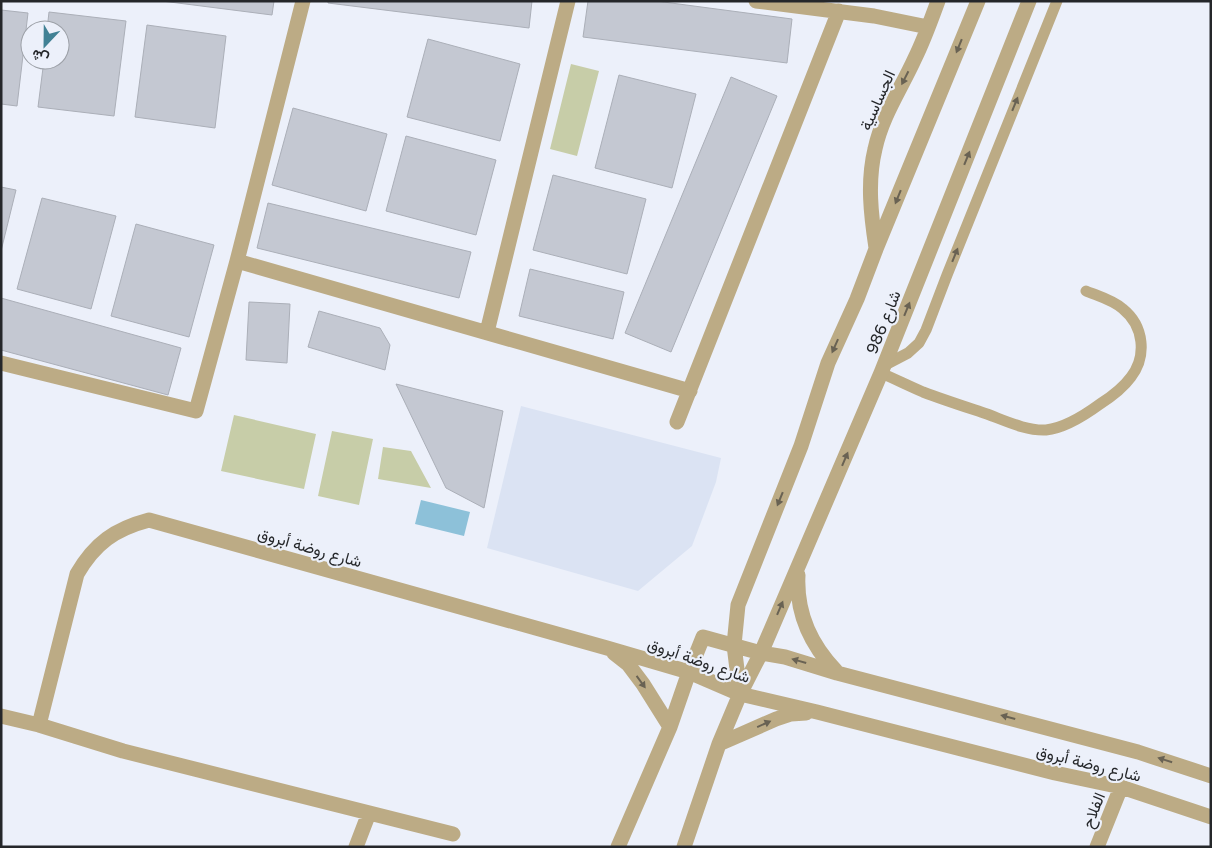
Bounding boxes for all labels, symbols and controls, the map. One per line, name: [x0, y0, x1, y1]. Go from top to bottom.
north arrow: [20, 20, 70, 70]
one-way arrow: [955, 39, 963, 54]
text: ش: [29, 45, 51, 68]
street label: الجساسية: [856, 67, 900, 134]
one-way arrow: [901, 71, 909, 86]
one-way arrow: [1012, 97, 1020, 111]
one-way arrow: [963, 150, 971, 165]
one-way arrow: [893, 190, 901, 204]
one-way arrow: [951, 247, 959, 262]
street label: شارع 986: [862, 288, 907, 357]
one-way arrow: [903, 301, 911, 316]
one-way arrow: [830, 339, 838, 353]
one-way arrow: [841, 452, 849, 466]
one-way arrow: [776, 492, 783, 507]
street label: شارع روضة أبروق: [255, 524, 364, 573]
one-way arrow: [777, 601, 785, 615]
street label: شارع روضة أبروق: [644, 634, 753, 689]
one-way arrow: [792, 657, 807, 665]
one-way arrow: [636, 675, 646, 689]
one-way arrow: [1000, 713, 1015, 721]
one-way arrow: [757, 720, 771, 728]
street label: شارع روضة أبروق: [1034, 741, 1143, 788]
one-way arrow: [1157, 756, 1172, 764]
street label: الفلاح: [1078, 790, 1111, 831]

